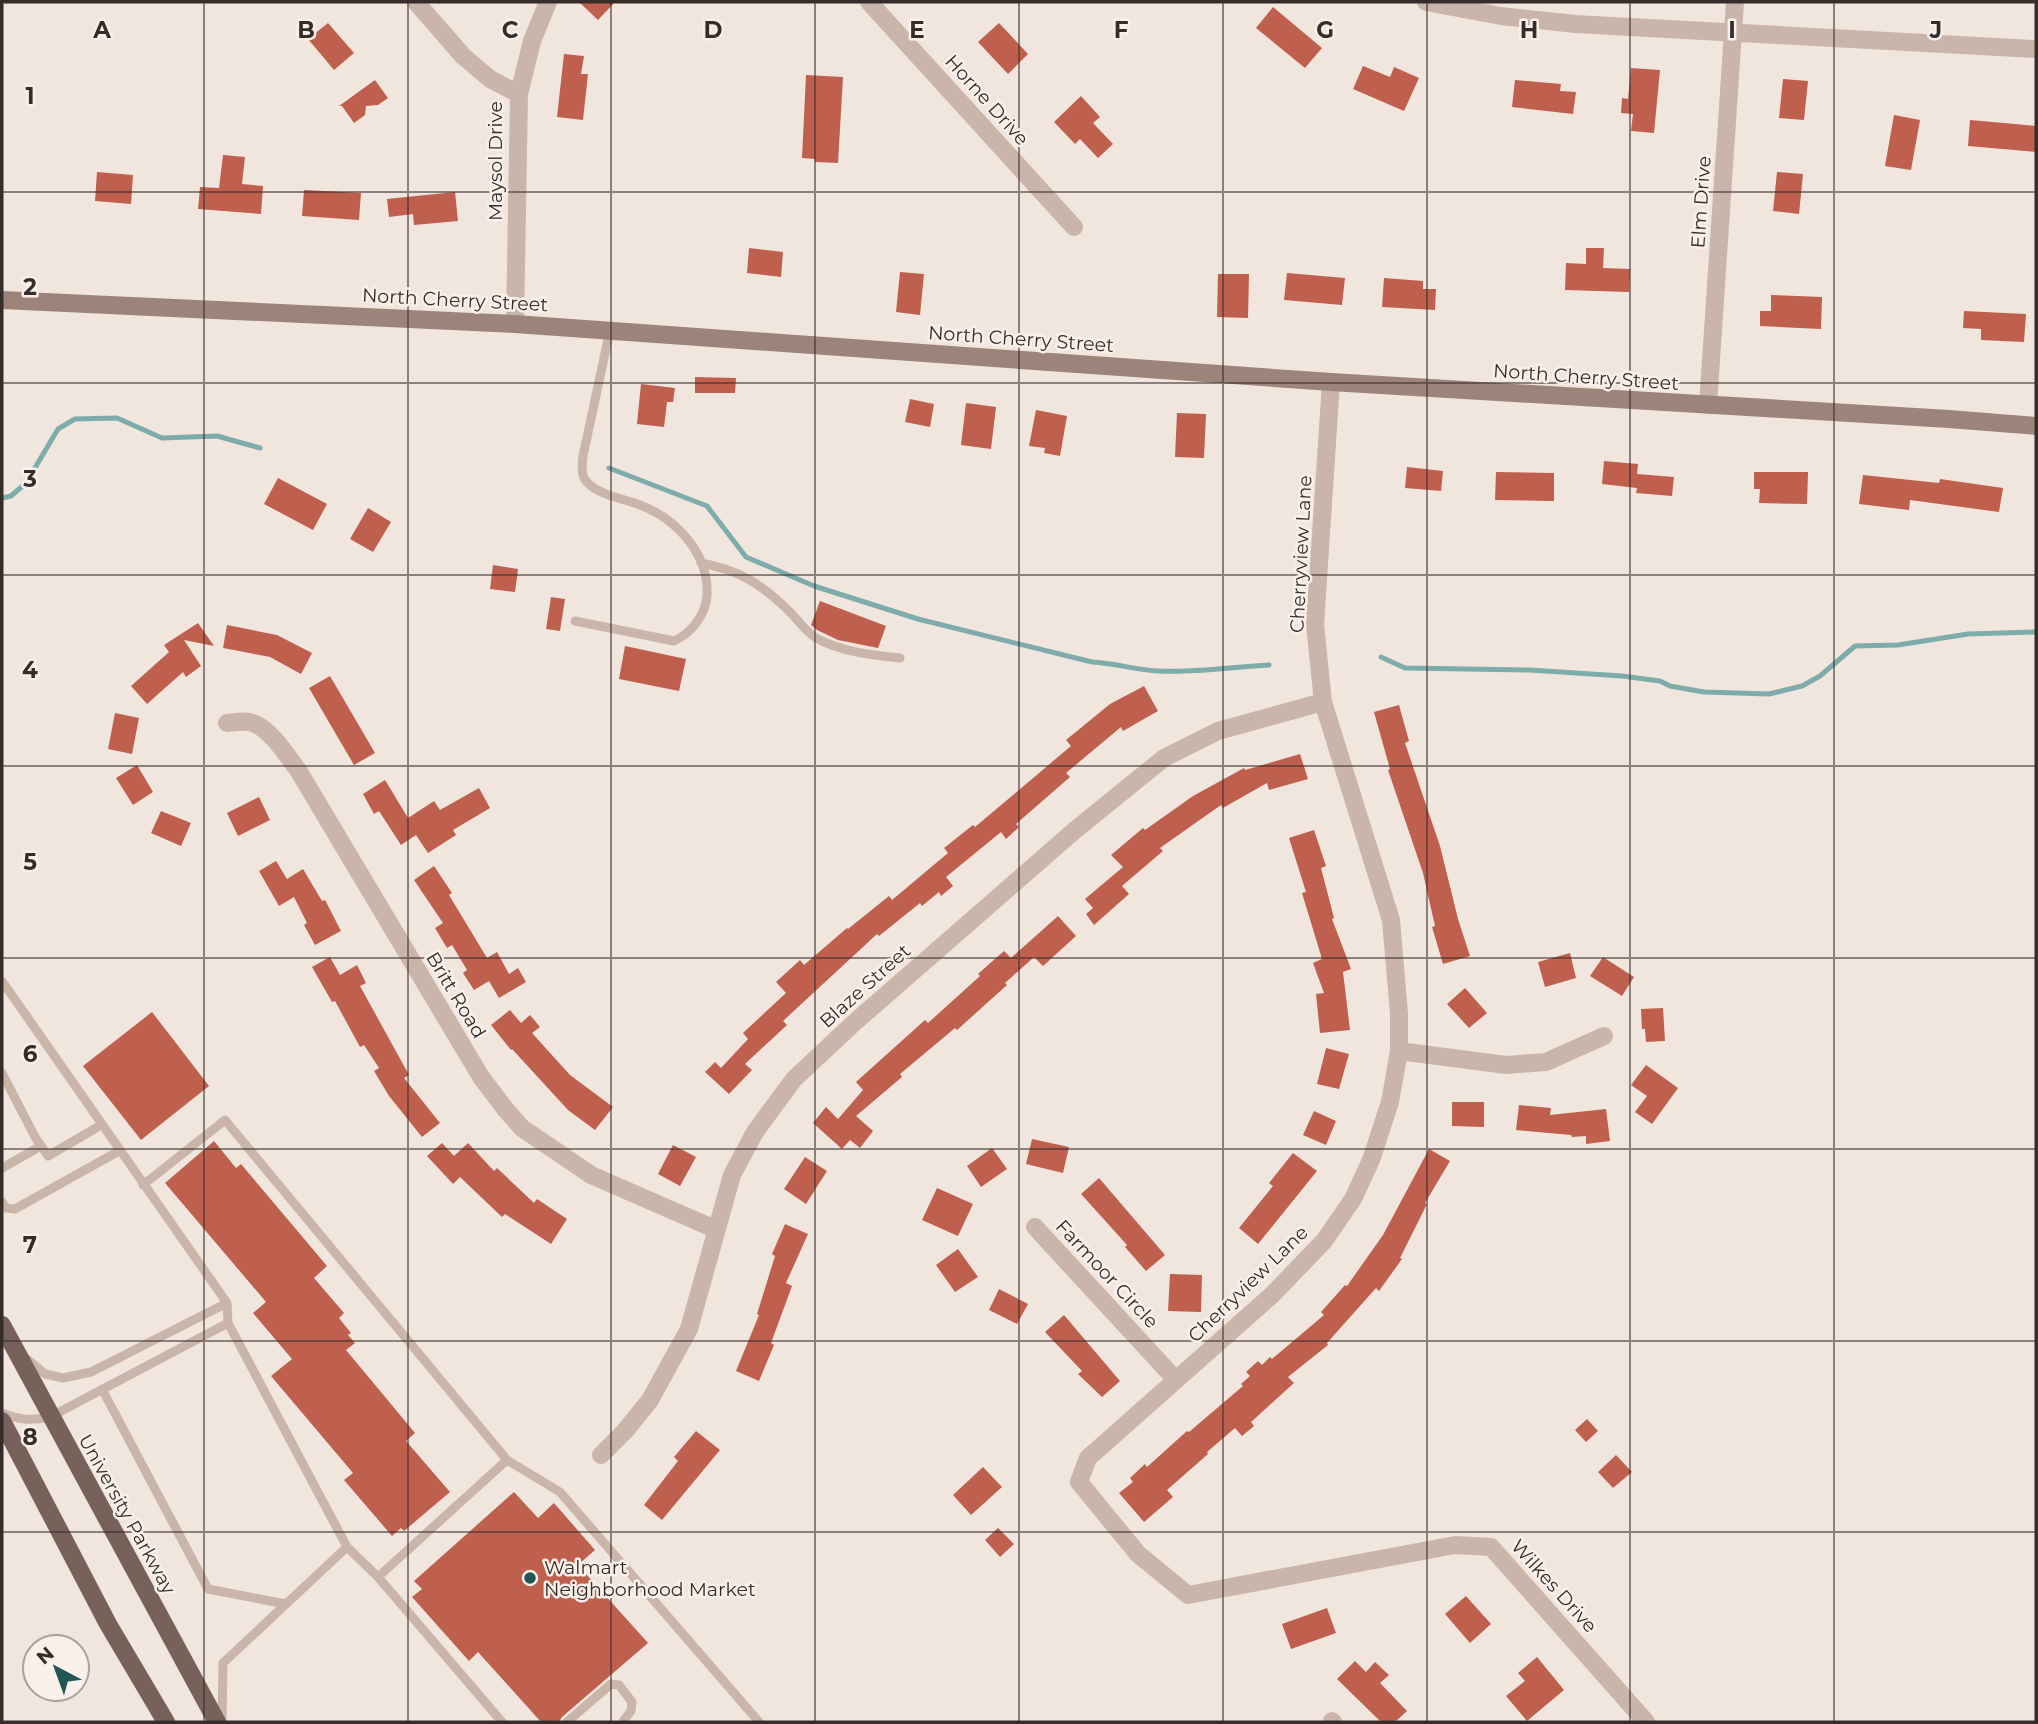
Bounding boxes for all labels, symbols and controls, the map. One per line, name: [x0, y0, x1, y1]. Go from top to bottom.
text: A: [92, 16, 111, 44]
text: B: [297, 16, 315, 44]
text: C: [502, 16, 519, 44]
text: D: [704, 16, 723, 44]
text: E: [909, 16, 925, 44]
text: F: [1114, 16, 1129, 44]
text: G: [1316, 16, 1334, 44]
text: H: [1520, 16, 1538, 44]
text: I: [1728, 16, 1736, 44]
text: J: [1929, 16, 1942, 44]
street label: Horne Drive: [940, 50, 1034, 150]
text: 1: [25, 82, 35, 110]
street label: Maysol Drive: [484, 101, 507, 221]
street label: Elm Drive: [1686, 155, 1716, 249]
text: 2: [23, 273, 37, 301]
street label: North Cherry Street: [361, 284, 549, 316]
street label: North Cherry Street: [927, 321, 1115, 357]
street label: North Cherry Street: [1492, 359, 1680, 395]
text: 3: [22, 465, 37, 493]
street label: Cherryview Lane: [1285, 474, 1317, 634]
text: 4: [22, 656, 38, 684]
text: 5: [23, 848, 37, 876]
street label: Blaze Street: [815, 939, 915, 1033]
street label: Britt Road: [421, 948, 491, 1042]
text: 6: [23, 1040, 38, 1068]
street label: Farmoor Circle: [1051, 1215, 1163, 1333]
street label: Cherryview Lane: [1183, 1221, 1313, 1347]
text: 7: [23, 1231, 37, 1259]
text: 8: [22, 1423, 38, 1451]
street label: University Parkway: [74, 1430, 181, 1598]
street label: Wilkes Drive: [1506, 1535, 1602, 1637]
place label: Walmart Neighborhood Market: [544, 1556, 756, 1601]
marker: Walmart Neighborhood Market: [522, 1570, 538, 1586]
north arrow: [21, 1633, 91, 1703]
text: N: [32, 1642, 59, 1669]

